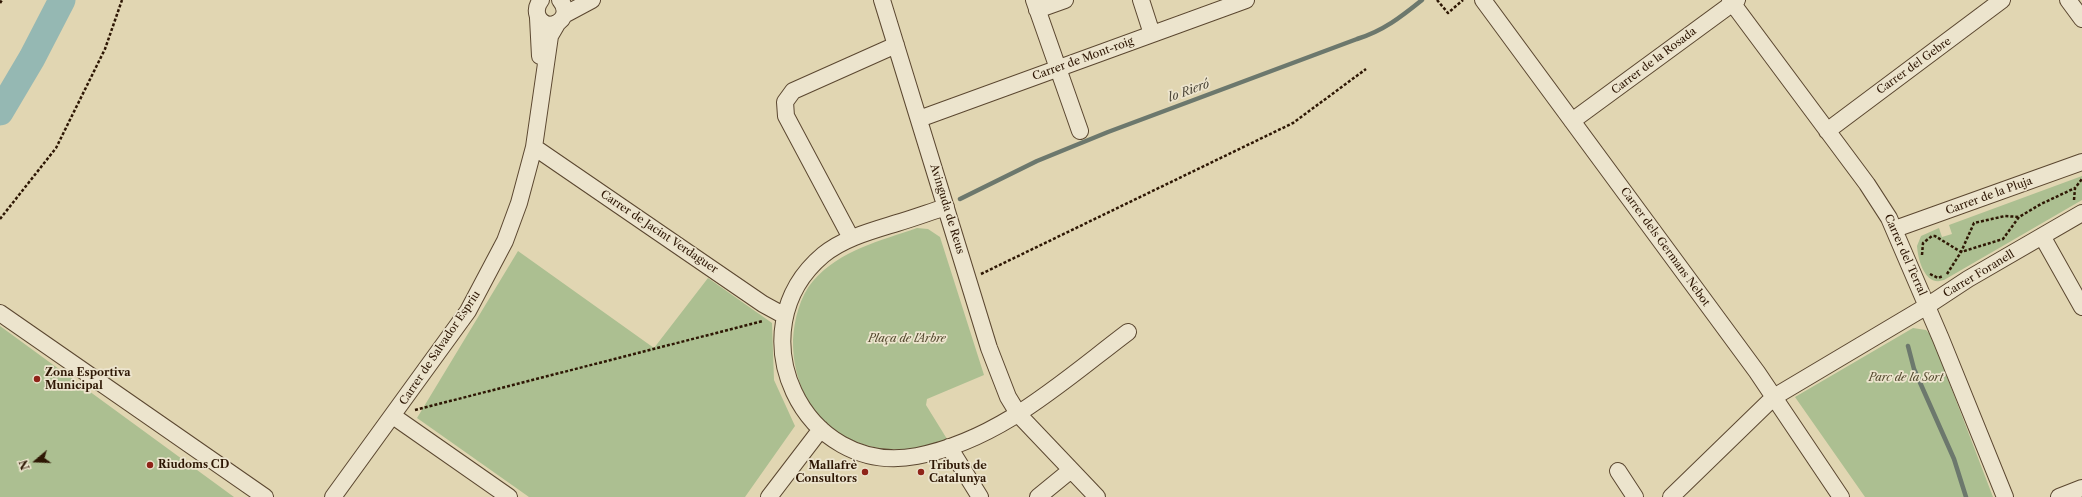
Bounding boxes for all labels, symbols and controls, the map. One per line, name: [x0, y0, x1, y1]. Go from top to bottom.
street label: Carrer de la Rosada: [1609, 25, 1699, 97]
street label: Carrer de Mont-roig: [1031, 35, 1135, 83]
street label: Carrer del Gebre: [1874, 35, 1954, 97]
water label: lo Rieró: [1166, 77, 1212, 105]
street label: Avinguda de Reus: [927, 163, 967, 255]
street label: Carrer de la Pluja: [1944, 174, 2034, 218]
street label: Carrer dels Germans Nebot: [1617, 185, 1713, 309]
street label: Carrer de Jacint Verdaguer: [598, 188, 720, 276]
street label: Carrer del Terral: [1881, 212, 1929, 298]
street label: Carrer Foranell: [1941, 248, 2017, 300]
street label: Carrer de Salvador Espriu: [397, 288, 483, 408]
park label: Plaça de l'Arbre: [868, 332, 946, 346]
place label: Zona Esportiva Municipal: [45, 366, 131, 392]
park label: Parc de la Sort: [1869, 371, 1943, 385]
marker: Zona Esportiva Municipal: [32, 374, 42, 384]
north arrow: [16, 441, 56, 481]
text: N: [16, 458, 33, 472]
place label: Riudoms CD: [158, 458, 229, 472]
place label: Mallafrè Consultors: [795, 459, 857, 485]
place label: Tributs de Catalunya: [929, 459, 987, 485]
marker: Riudoms CD: [145, 460, 155, 470]
marker: Mallafrè Consultors: [860, 467, 870, 477]
marker: Tributs de Catalunya: [916, 467, 926, 477]

